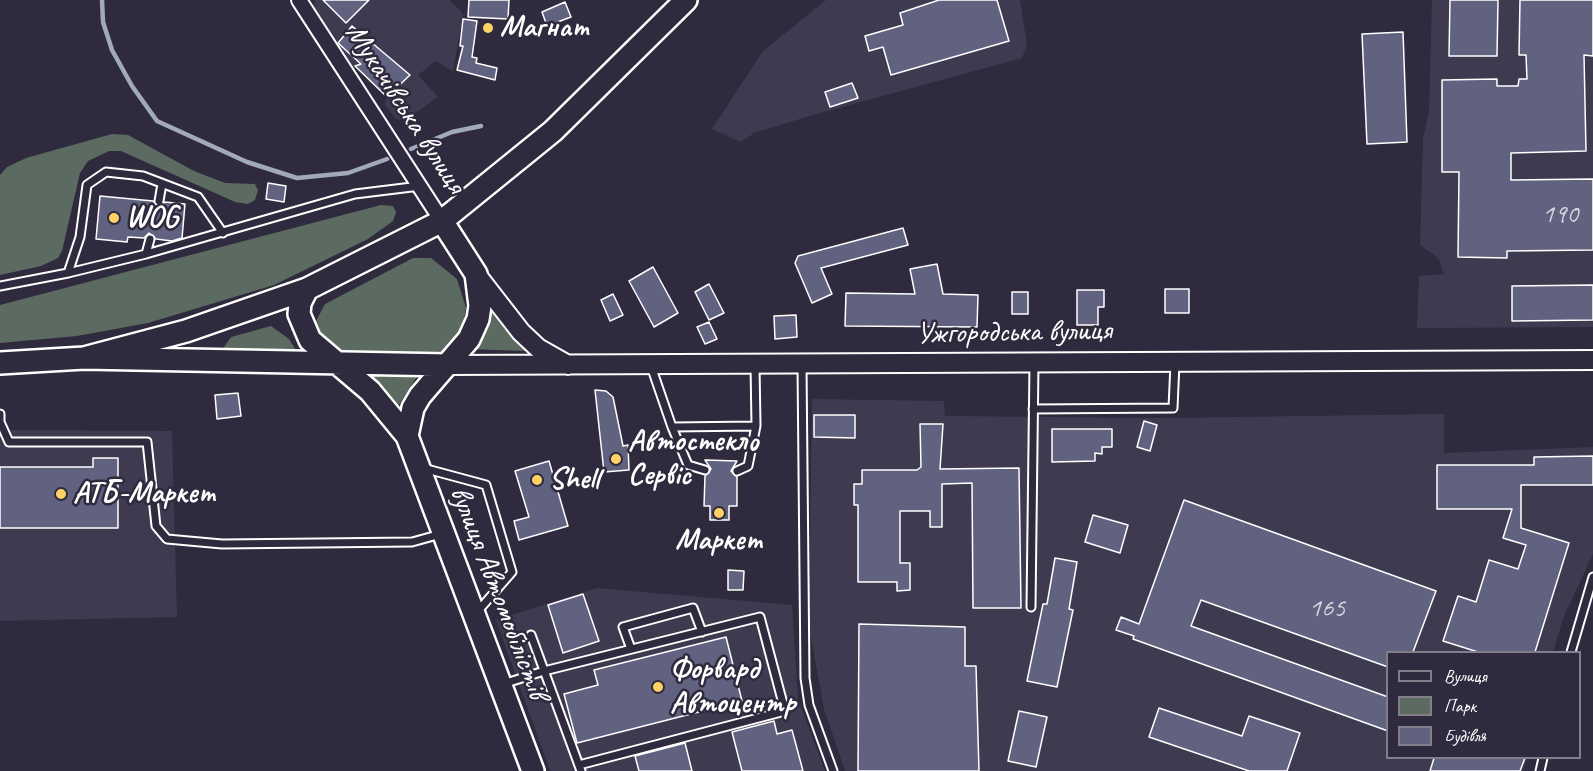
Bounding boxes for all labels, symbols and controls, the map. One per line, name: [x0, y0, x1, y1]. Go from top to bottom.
place label: Магнат: [500, 10, 589, 46]
street label: Мукачівська вулиця: [337, 17, 473, 201]
marker: Магнат: [481, 21, 495, 35]
house number: 190: [1542, 199, 1578, 231]
place label: WOG: [126, 200, 178, 236]
marker: WOG: [107, 211, 121, 225]
street label: Ужгородська вулиця: [916, 313, 1112, 353]
place label: Автостекло Сервіс: [628, 424, 759, 494]
marker: Автостекло Сервіс: [609, 452, 623, 466]
place label: Shell: [549, 462, 599, 498]
marker: Shell: [530, 473, 544, 487]
place label: АТБ-Маркет: [73, 476, 216, 512]
street label: вулиця Автомобілістів: [441, 482, 555, 704]
marker: АТБ-Маркет: [54, 487, 68, 501]
marker: Маркет: [712, 506, 726, 520]
place label: Маркет: [675, 523, 763, 559]
house number: 165: [1309, 593, 1345, 625]
legend: [1386, 651, 1581, 759]
place label: Форвард Автоцентр: [670, 652, 796, 722]
text: Вулиця: [1444, 665, 1487, 687]
marker: Форвард Автоцентр: [651, 680, 665, 694]
text: Парк: [1444, 695, 1476, 717]
text: Будівля: [1444, 725, 1486, 747]

